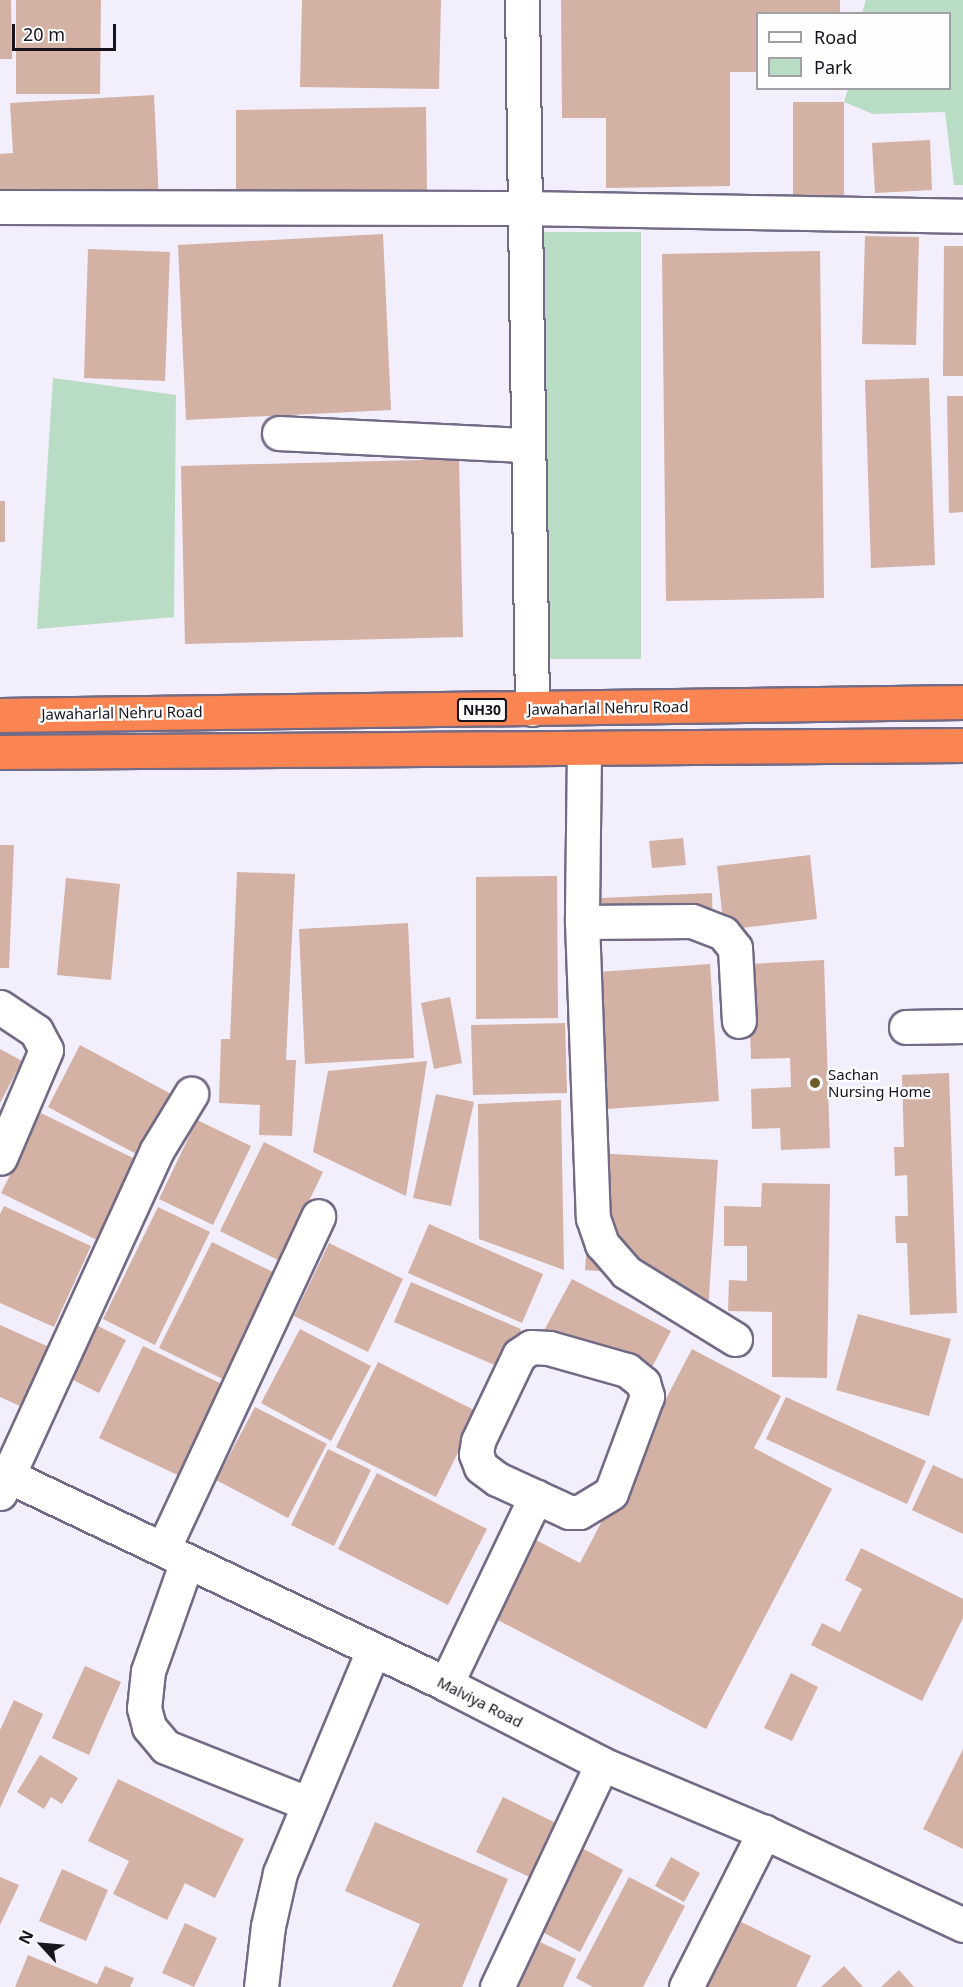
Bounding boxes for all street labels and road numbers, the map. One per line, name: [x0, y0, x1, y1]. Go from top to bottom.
street label: Jawaharlal Nehru Road: [527, 698, 689, 718]
road number: NH30: [456, 699, 508, 721]
street label: Jawaharlal Nehru Road: [41, 703, 203, 723]
street label: Malviya Road: [434, 1673, 526, 1731]

